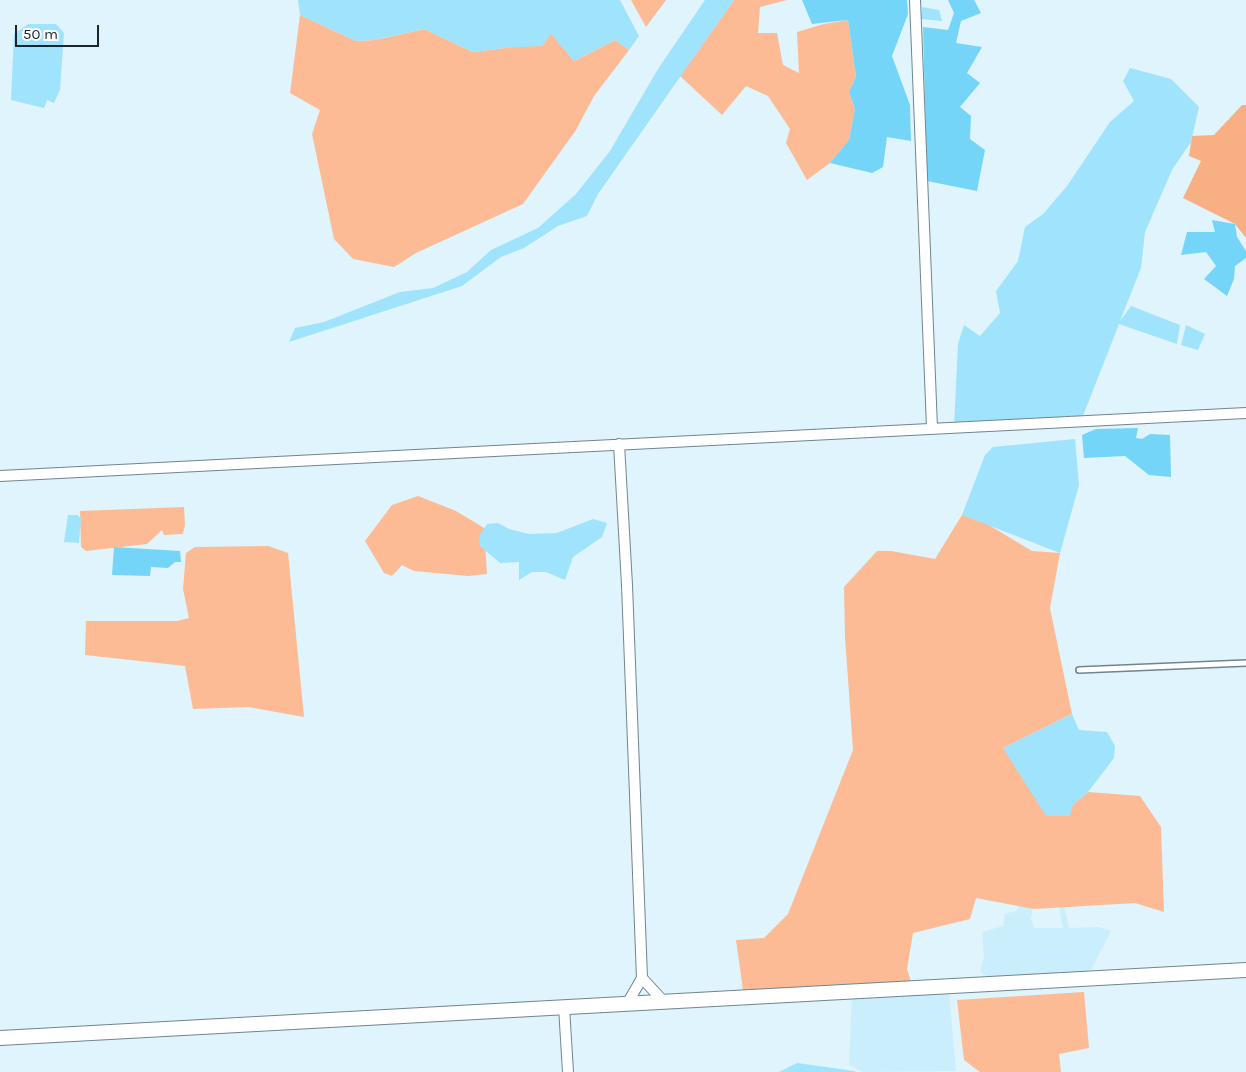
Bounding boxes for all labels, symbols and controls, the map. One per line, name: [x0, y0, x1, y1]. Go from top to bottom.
scale bar: [18, 15, 101, 47]
text: 50 m: [23, 25, 58, 43]

